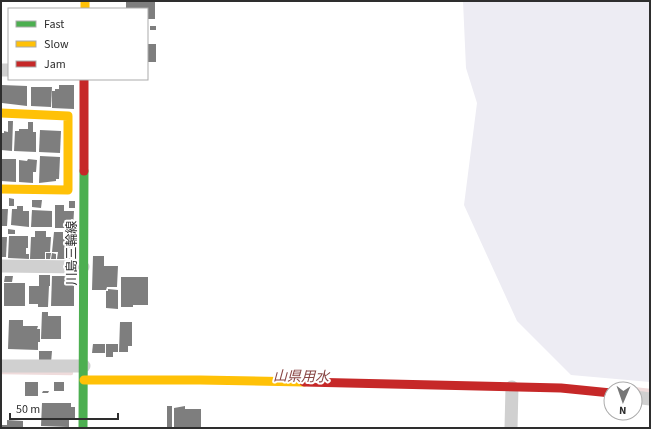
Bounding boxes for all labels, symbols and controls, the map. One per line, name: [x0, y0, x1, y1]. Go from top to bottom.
legend: [8, 8, 148, 80]
text: Fast: [44, 16, 64, 33]
text: Slow: [44, 36, 69, 53]
text: Jam: [44, 56, 66, 73]
street label: 川島三輪線: [63, 220, 81, 286]
water label: 山県用水: [273, 367, 331, 388]
north arrow: [603, 381, 643, 421]
scale bar: [10, 395, 118, 421]
text: 50 m: [16, 401, 40, 418]
text: N: [619, 403, 627, 418]

